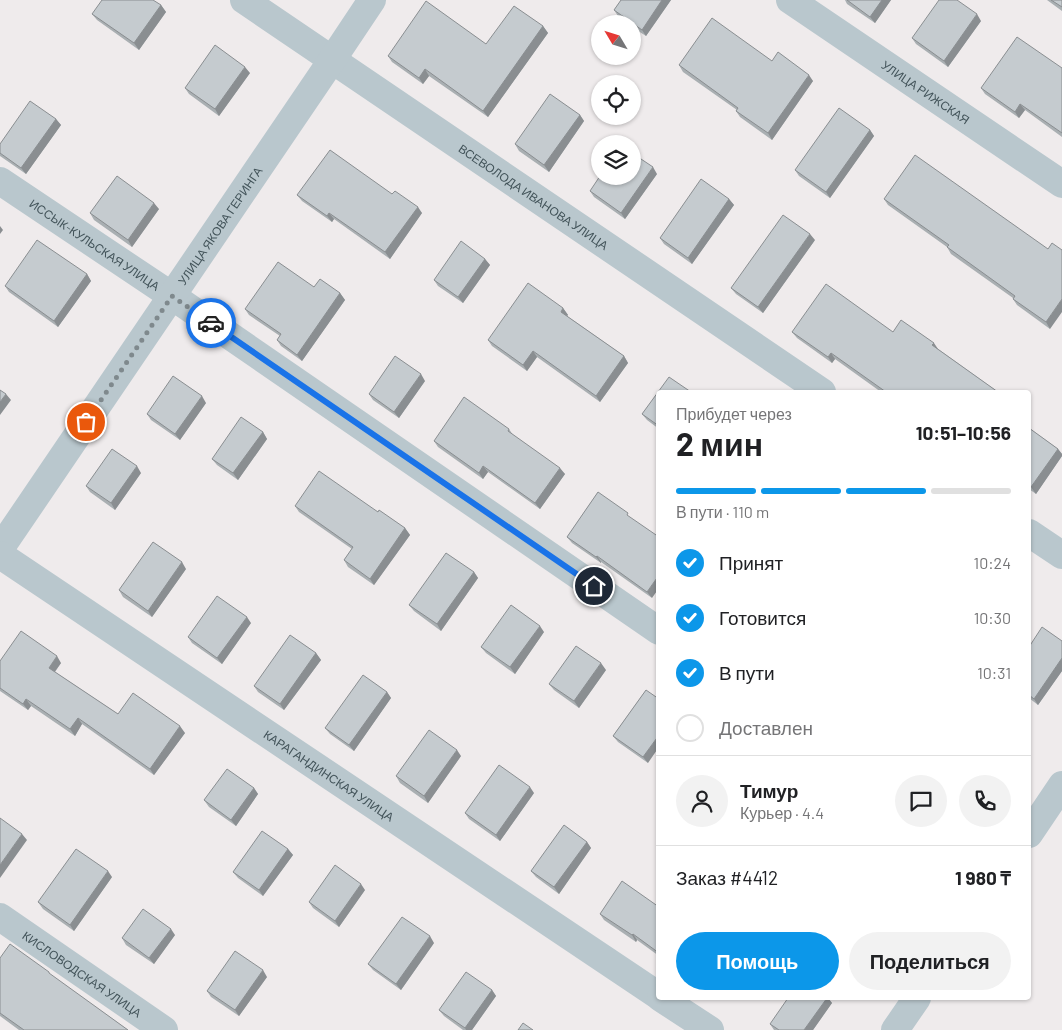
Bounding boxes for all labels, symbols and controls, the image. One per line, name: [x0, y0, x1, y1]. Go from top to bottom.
north arrow: [591, 15, 641, 65]
map controls: [591, 15, 641, 185]
street label: УЛИЦА РИЖСКАЯ: [879, 57, 972, 127]
button: locate: [591, 75, 641, 125]
button: layers: [591, 135, 641, 185]
street label: ВСЕВОЛОДА ИВАНОВА УЛИЦА: [456, 141, 611, 252]
street label: УЛИЦА ЯКОВА ГЕРИНГА: [175, 164, 265, 287]
street label: ИССЫК-КУЛЬСКАЯ УЛИЦА: [27, 196, 163, 293]
courier: [186, 298, 236, 348]
icon: car: [197, 309, 225, 337]
pin: [65, 401, 107, 443]
text: Прибудет через: [676, 404, 792, 423]
icon: bag: [72, 408, 100, 436]
text: 10:51–10:56: [916, 421, 1011, 444]
text: 2 мин: [676, 424, 763, 462]
text: В пути · 110 m: [676, 502, 769, 521]
icon: check: [676, 549, 704, 577]
text: Принят: [719, 551, 783, 574]
text: 10:24: [974, 553, 1011, 572]
pin: [573, 565, 615, 607]
icon: home: [580, 572, 608, 600]
icon: check: [676, 604, 704, 632]
text: Готовится: [719, 606, 806, 629]
text: 10:30: [974, 608, 1011, 627]
icon: check: [676, 659, 704, 687]
text: В пути: [719, 661, 775, 684]
text: 10:31: [977, 663, 1011, 682]
text: Доставлен: [719, 716, 813, 739]
street label: КАРАГАНДИНСКАЯ УЛИЦА: [261, 727, 397, 824]
button: person: [676, 775, 728, 827]
button: chat: [895, 775, 947, 827]
button: phone: [959, 775, 1011, 827]
text: Тимур: [740, 779, 798, 802]
text: Курьер · 4.4: [740, 803, 824, 822]
text: Заказ #4412: [676, 866, 778, 889]
text: 1 980 ₸: [955, 866, 1011, 889]
street label: КИСЛОВОДСКАЯ УЛИЦА: [20, 928, 145, 1020]
button: Помощь: [676, 932, 839, 990]
button: Поделиться: [849, 932, 1011, 990]

